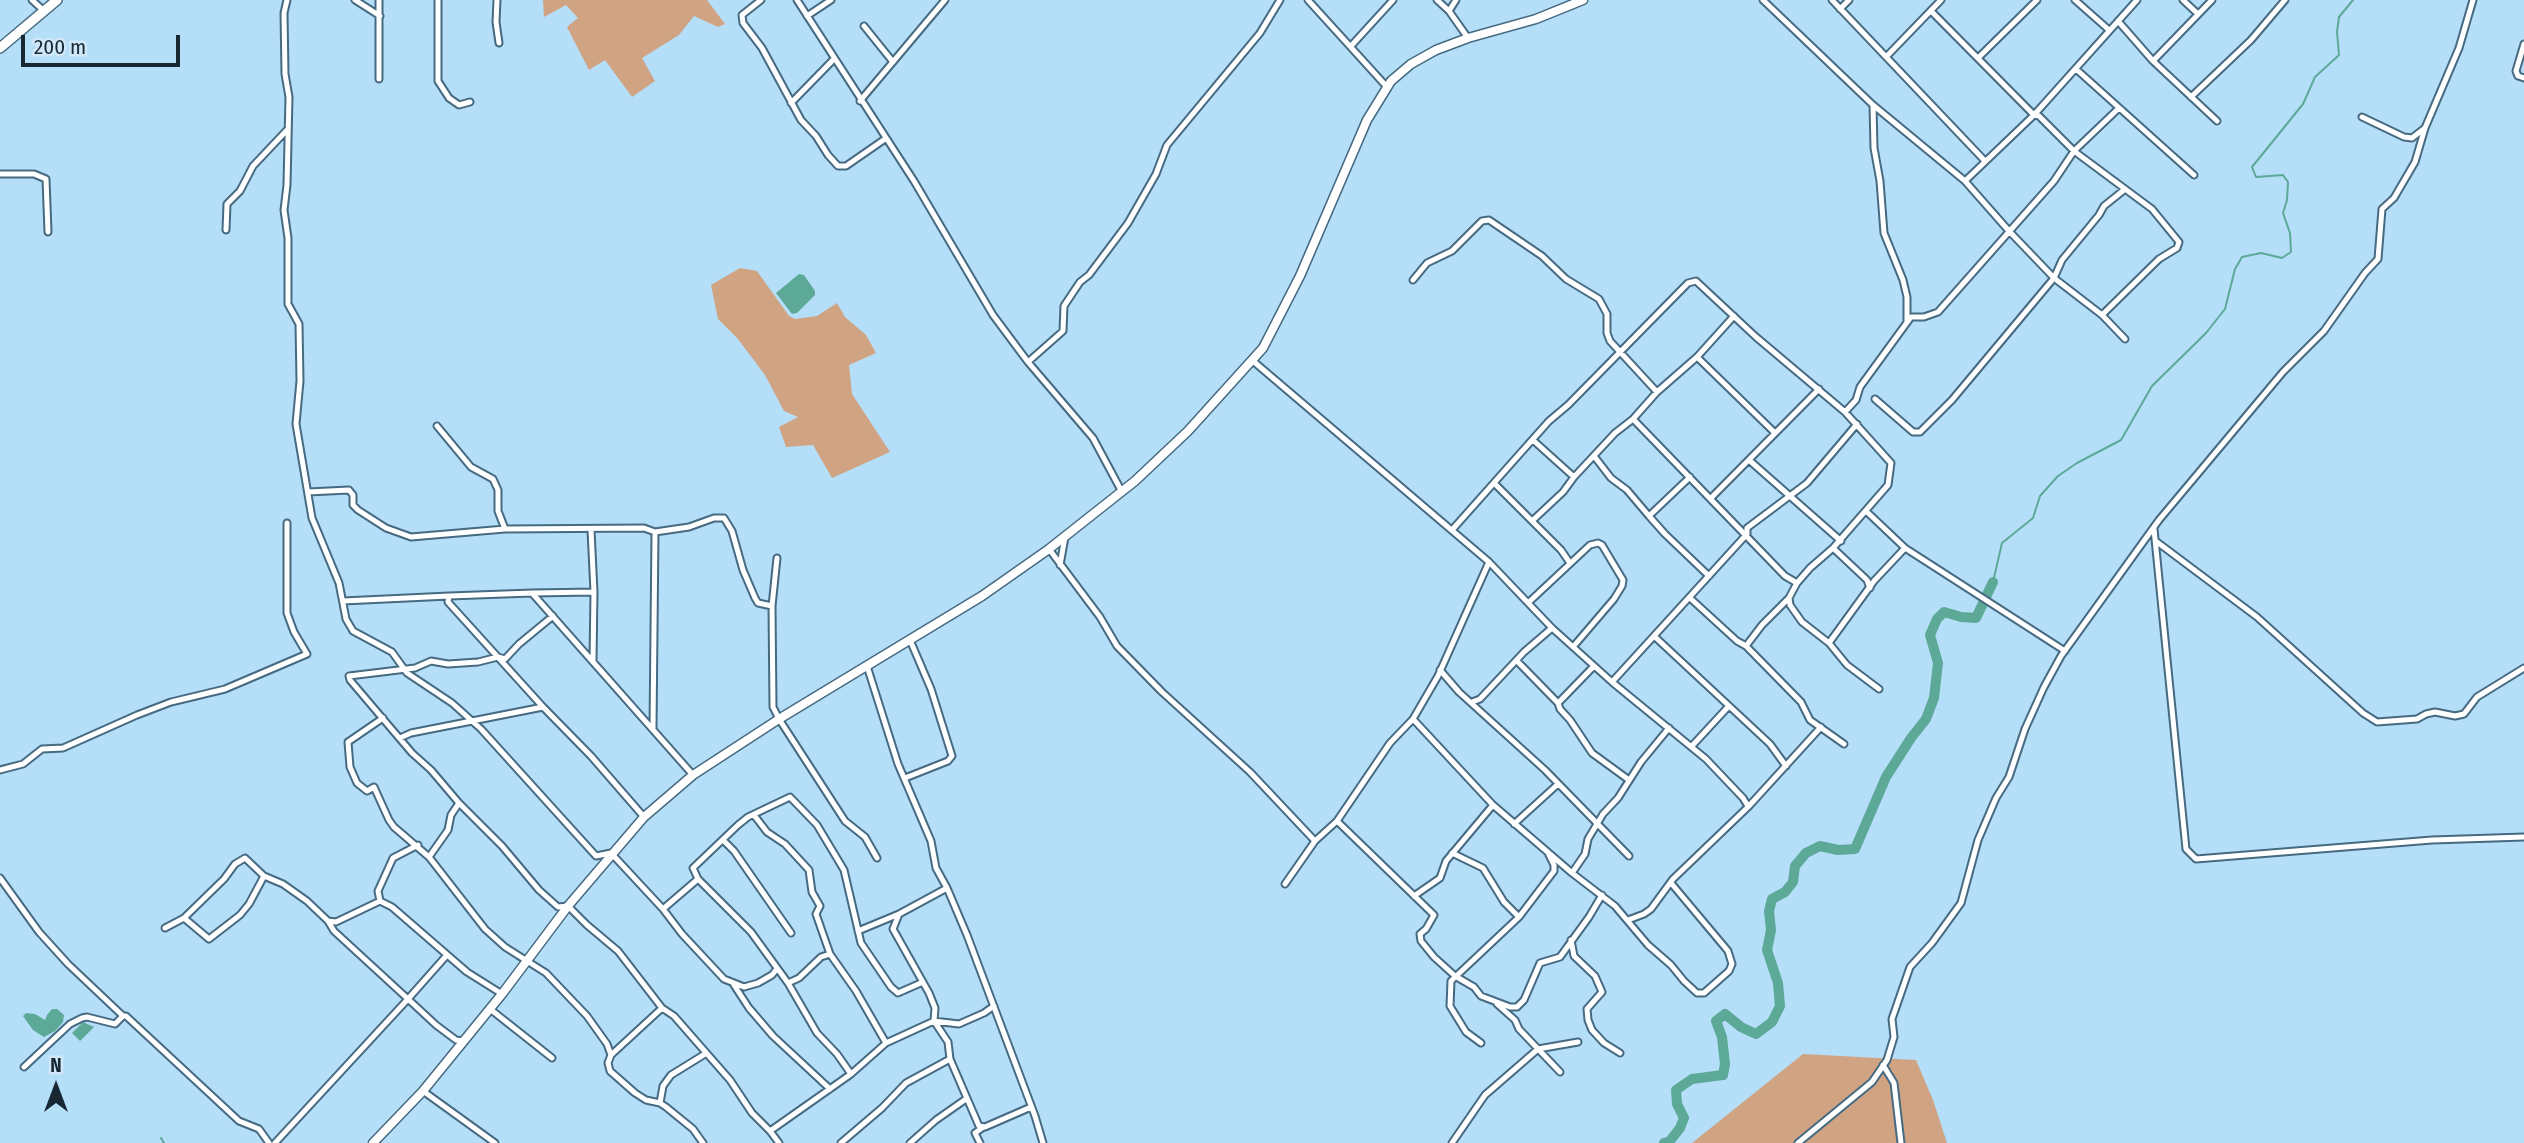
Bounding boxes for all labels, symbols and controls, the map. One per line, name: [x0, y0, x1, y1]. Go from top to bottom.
scale bar: [24, 21, 184, 65]
text: 200 m: [34, 34, 86, 60]
north arrow: [21, 1052, 91, 1122]
text: N: [50, 1054, 62, 1077]

